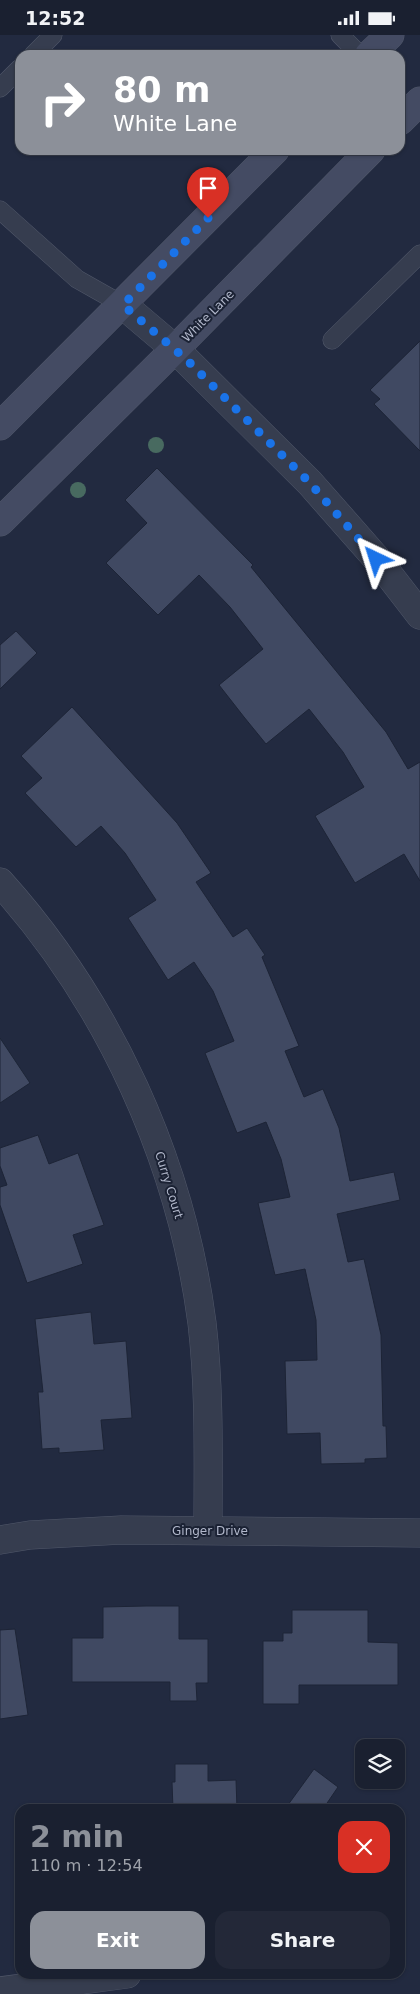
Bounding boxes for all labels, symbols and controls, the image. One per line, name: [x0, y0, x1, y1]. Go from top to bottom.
text: 12:52: [25, 7, 85, 29]
icon: right: [30, 70, 95, 135]
text: 80 m: [113, 70, 210, 110]
text: White Lane: [113, 111, 237, 136]
pin: [187, 167, 229, 218]
icon: arrive: [194, 174, 222, 202]
street label: White Lane: [179, 287, 237, 345]
position arrow: [349, 532, 401, 584]
street label: Curry Court: [152, 1150, 186, 1221]
street label: Ginger Drive: [172, 1524, 248, 1538]
map controls: [355, 1739, 405, 1789]
button: layers: [355, 1739, 405, 1789]
text: 2 min: [30, 1819, 124, 1854]
button: close: [338, 1821, 390, 1873]
text: 110 m · 12:54: [30, 1856, 143, 1875]
button: Exit: [30, 1911, 205, 1969]
button: Share: [215, 1911, 390, 1969]

